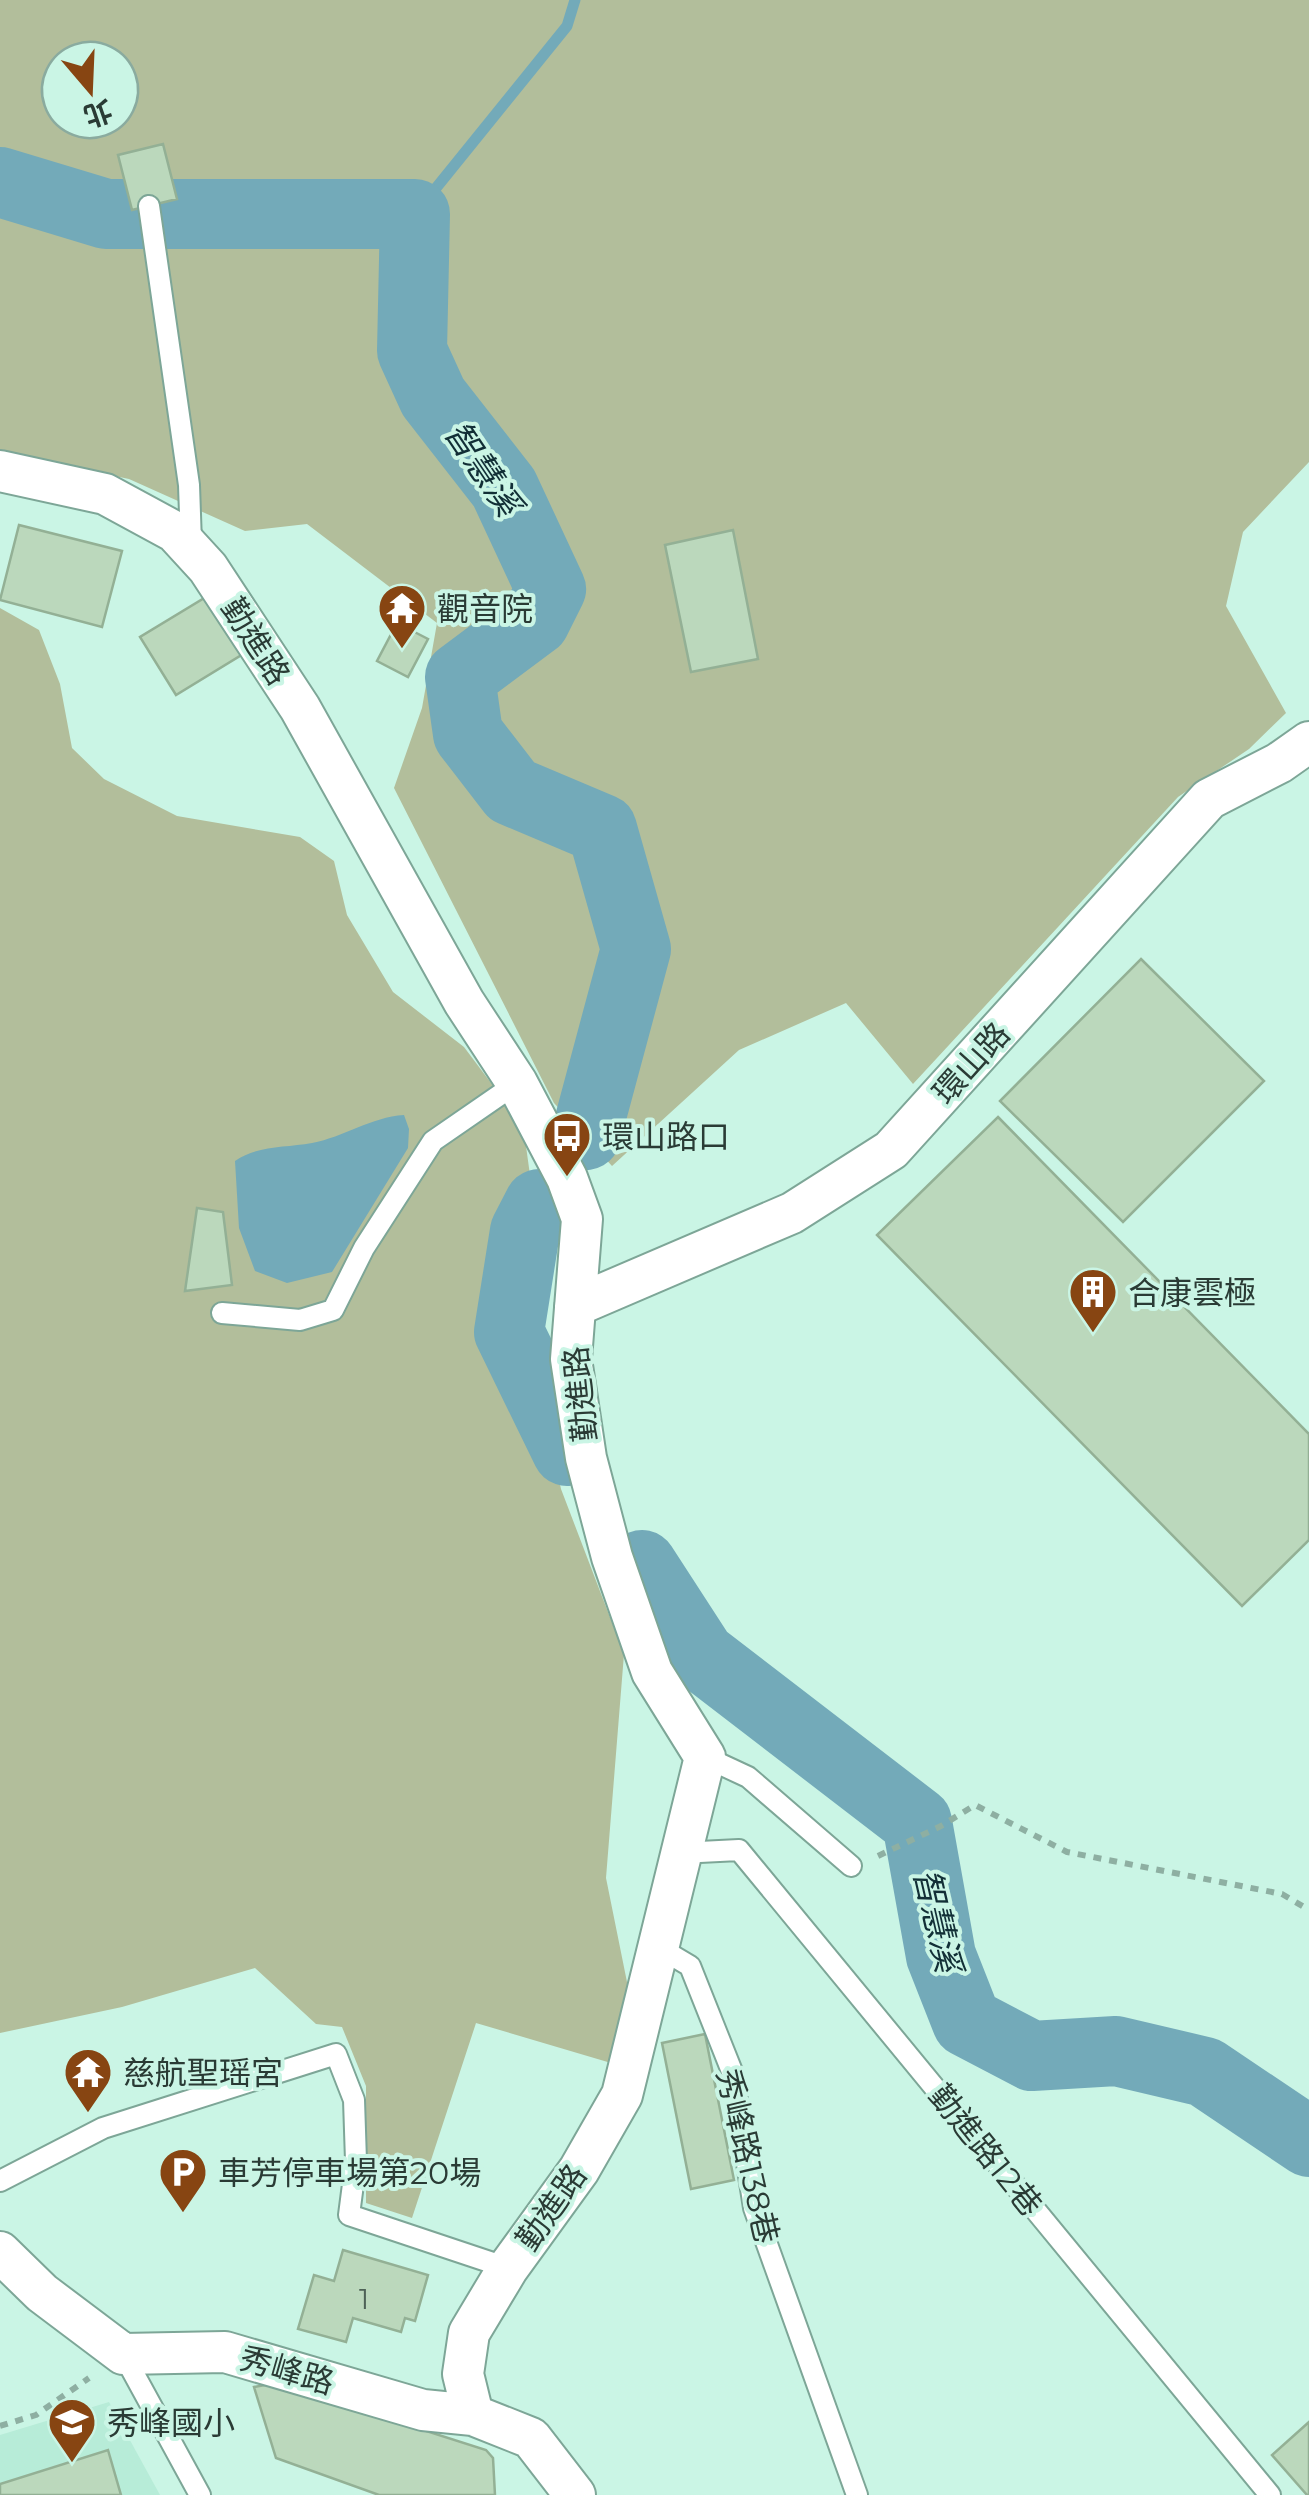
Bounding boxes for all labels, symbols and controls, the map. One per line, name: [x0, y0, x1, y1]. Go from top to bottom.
north arrow: [40, 40, 140, 140]
text: 北: [79, 93, 117, 134]
water label: 智慧溪: [436, 412, 533, 528]
temple icon: 觀音院: [376, 582, 428, 650]
place label: 觀音院: [437, 589, 533, 628]
street label: 勤進路: [213, 590, 299, 692]
street label: 環山路: [924, 1014, 1018, 1112]
bus stop icon: 環山路口: [541, 1110, 593, 1178]
place label: 環山路口: [602, 1117, 730, 1156]
building icon: 合康雲極: [1067, 1266, 1119, 1334]
place label: 合康雲極: [1128, 1273, 1256, 1312]
street label: 勤進路: [556, 1344, 604, 1444]
water label: 智慧溪: [905, 1864, 972, 1981]
temple icon: 慈航聖瑶宮: [62, 2046, 114, 2114]
place label: 慈航聖瑶宮: [123, 2053, 283, 2092]
street label: 秀峰路138巷: [709, 2065, 787, 2247]
street label: 勤進路12巷: [921, 2076, 1051, 2224]
parking icon: 車芳停車場第20場: [157, 2146, 209, 2214]
place label: 車芳停車場第20場: [218, 2153, 481, 2192]
street label: 勤進路: [507, 2156, 595, 2258]
house number: 1: [359, 2282, 369, 2316]
street label: 秀峰路: [235, 2338, 339, 2402]
school or university icon: 秀峰國小: [46, 2396, 98, 2464]
place label: 秀峰國小: [107, 2403, 235, 2442]

